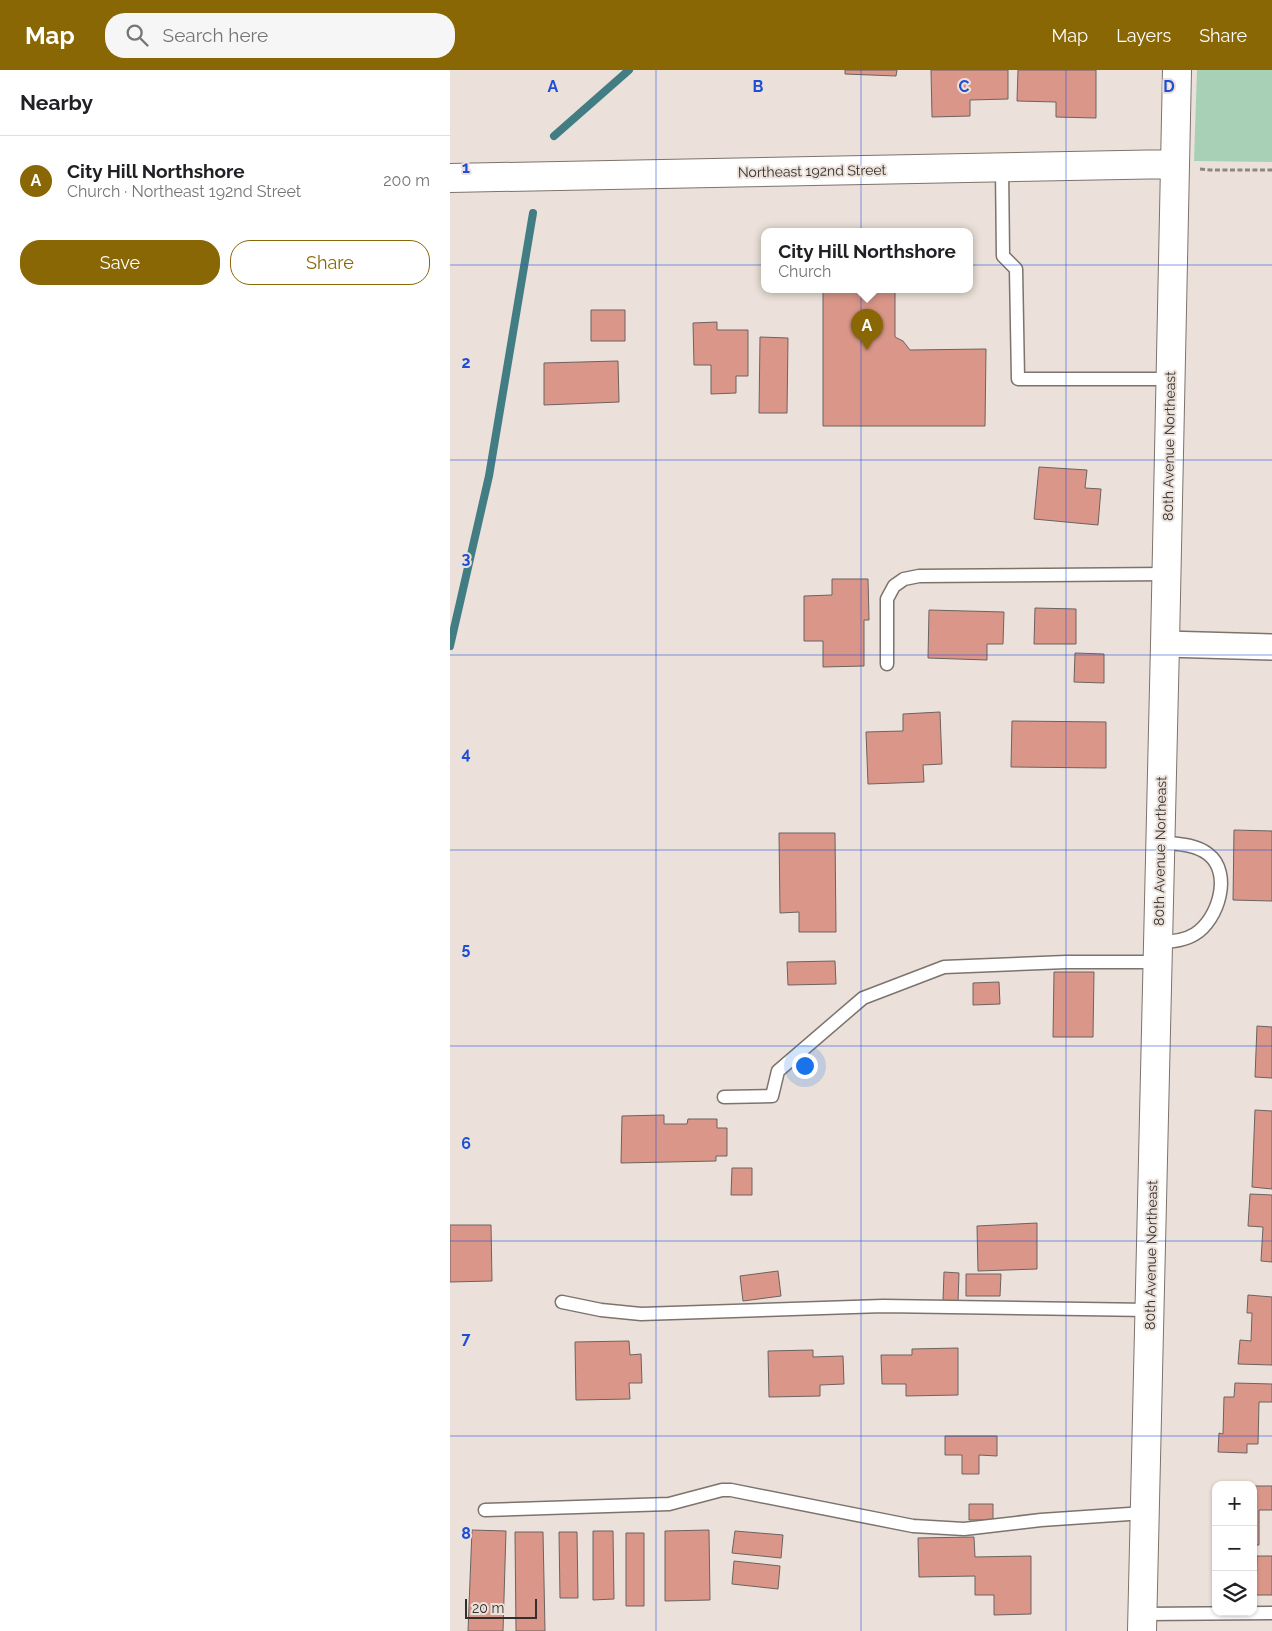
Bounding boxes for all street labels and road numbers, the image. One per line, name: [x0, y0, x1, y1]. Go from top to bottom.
street label: Northeast 192nd Street: [738, 162, 887, 180]
street label: 80th Avenue Northeast: [1160, 371, 1178, 521]
street label: 80th Avenue Northeast: [1151, 776, 1169, 926]
street label: 80th Avenue Northeast: [1142, 1180, 1160, 1330]

